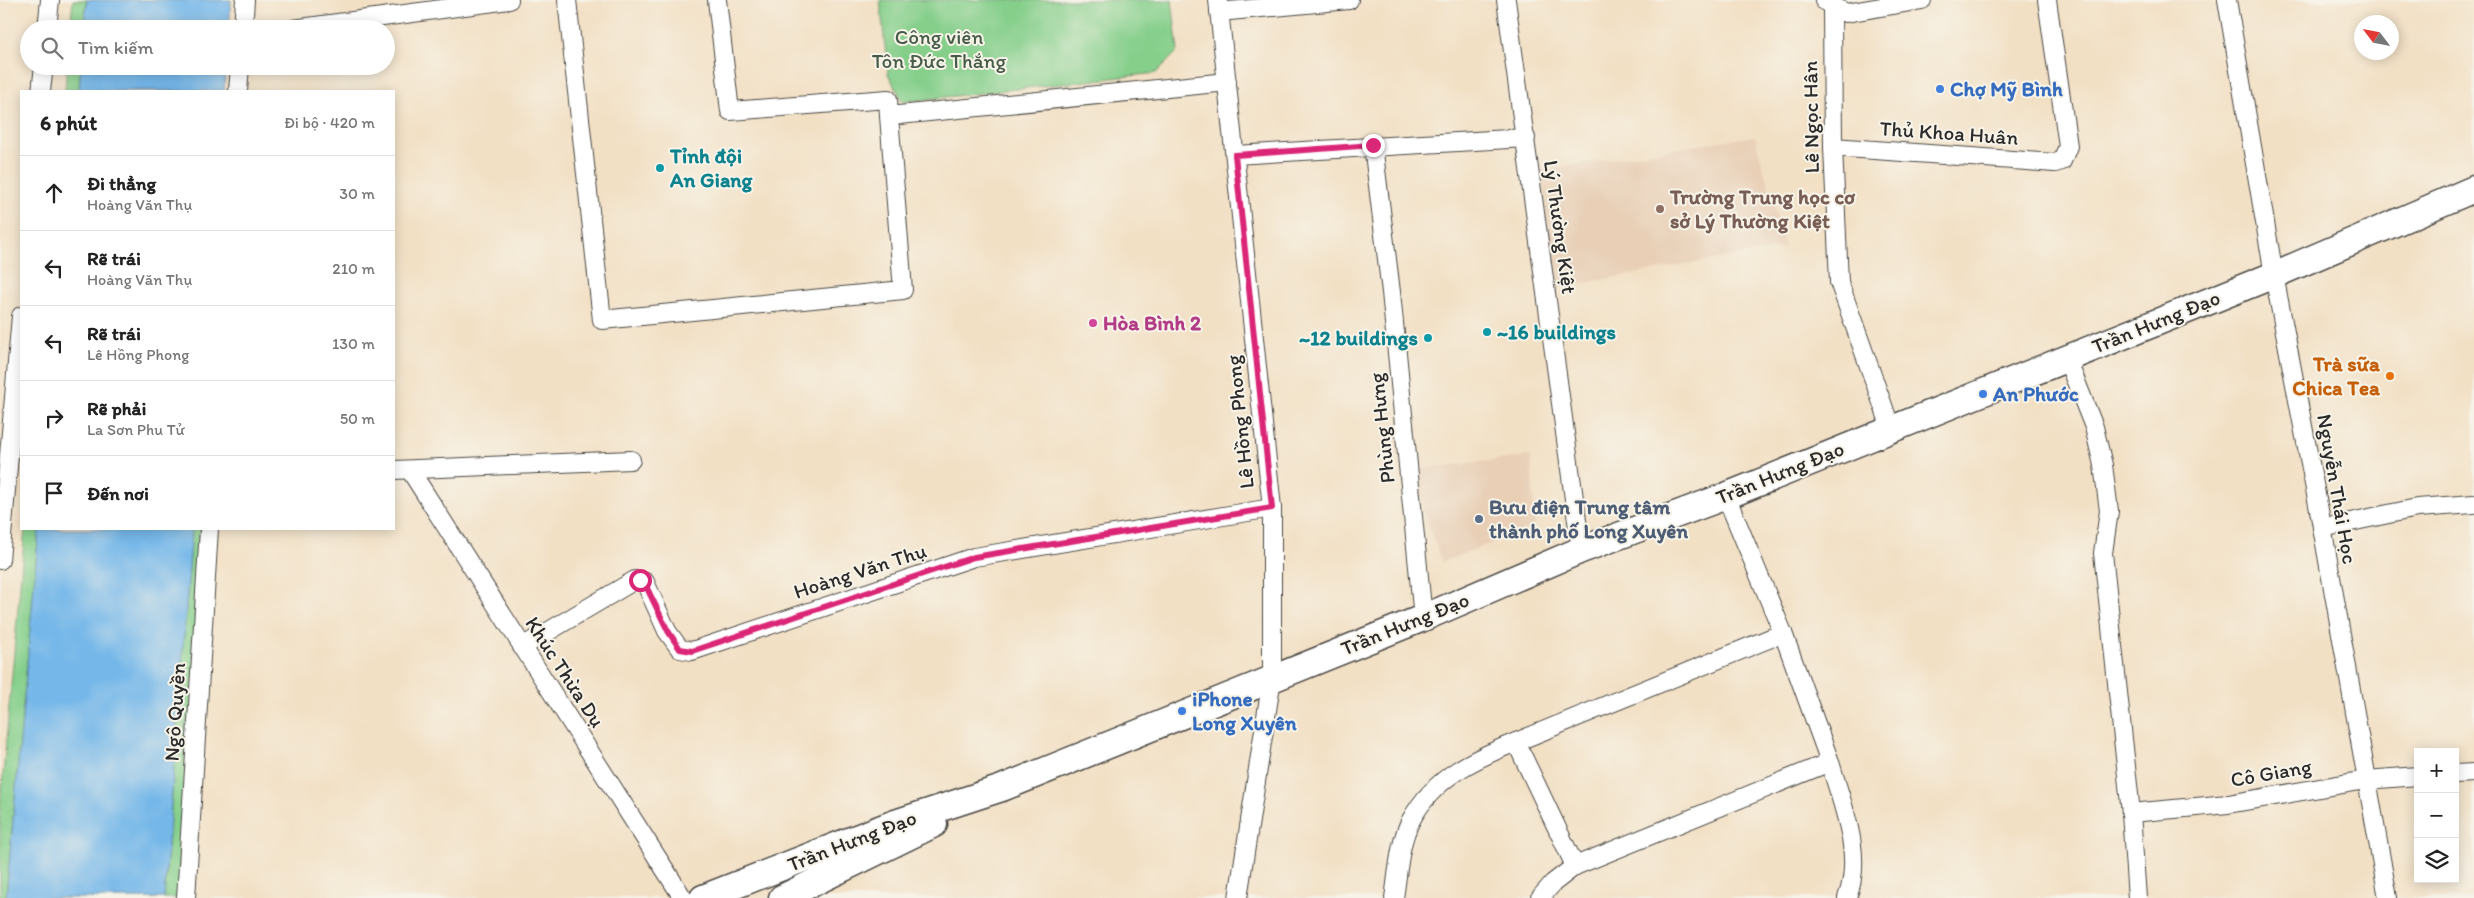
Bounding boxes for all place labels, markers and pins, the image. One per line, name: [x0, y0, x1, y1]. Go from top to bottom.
place label: Chợ Mỹ Bình: [1950, 76, 2063, 102]
marker: Chợ Mỹ Bình: [1934, 83, 1946, 95]
place label: Tỉnh đội An Giang: [669, 143, 753, 193]
marker: Tỉnh đội An Giang: [654, 162, 666, 174]
place label: Trường Trung học cơ sở Lý Thường Kiệt: [1669, 184, 1856, 234]
marker: Trường Trung học cơ sở Lý Thường Kiệt: [1654, 203, 1666, 215]
place label: Hòa Bình 2: [1103, 310, 1201, 335]
marker: Hòa Bình 2: [1087, 317, 1099, 329]
place label: ~16 buildings: [1497, 319, 1616, 345]
place label: ~12 buildings: [1299, 325, 1418, 351]
marker: ~16 buildings: [1481, 326, 1493, 338]
marker: ~12 buildings: [1422, 332, 1434, 344]
place label: Trà sữa Chica Tea: [2292, 351, 2381, 400]
marker: Trà sữa Chica Tea: [2384, 370, 2396, 382]
place label: An Phước: [1992, 381, 2079, 406]
marker: An Phước: [1977, 388, 1989, 400]
place label: Bưu điện Trung tâm thành phố Long Xuyên: [1489, 494, 1688, 544]
marker: Bưu điện Trung tâm thành phố Long Xuyên: [1473, 513, 1485, 525]
place label: iPhone Long Xuyên: [1192, 686, 1297, 736]
marker: iPhone Long Xuyên: [1176, 705, 1188, 717]

